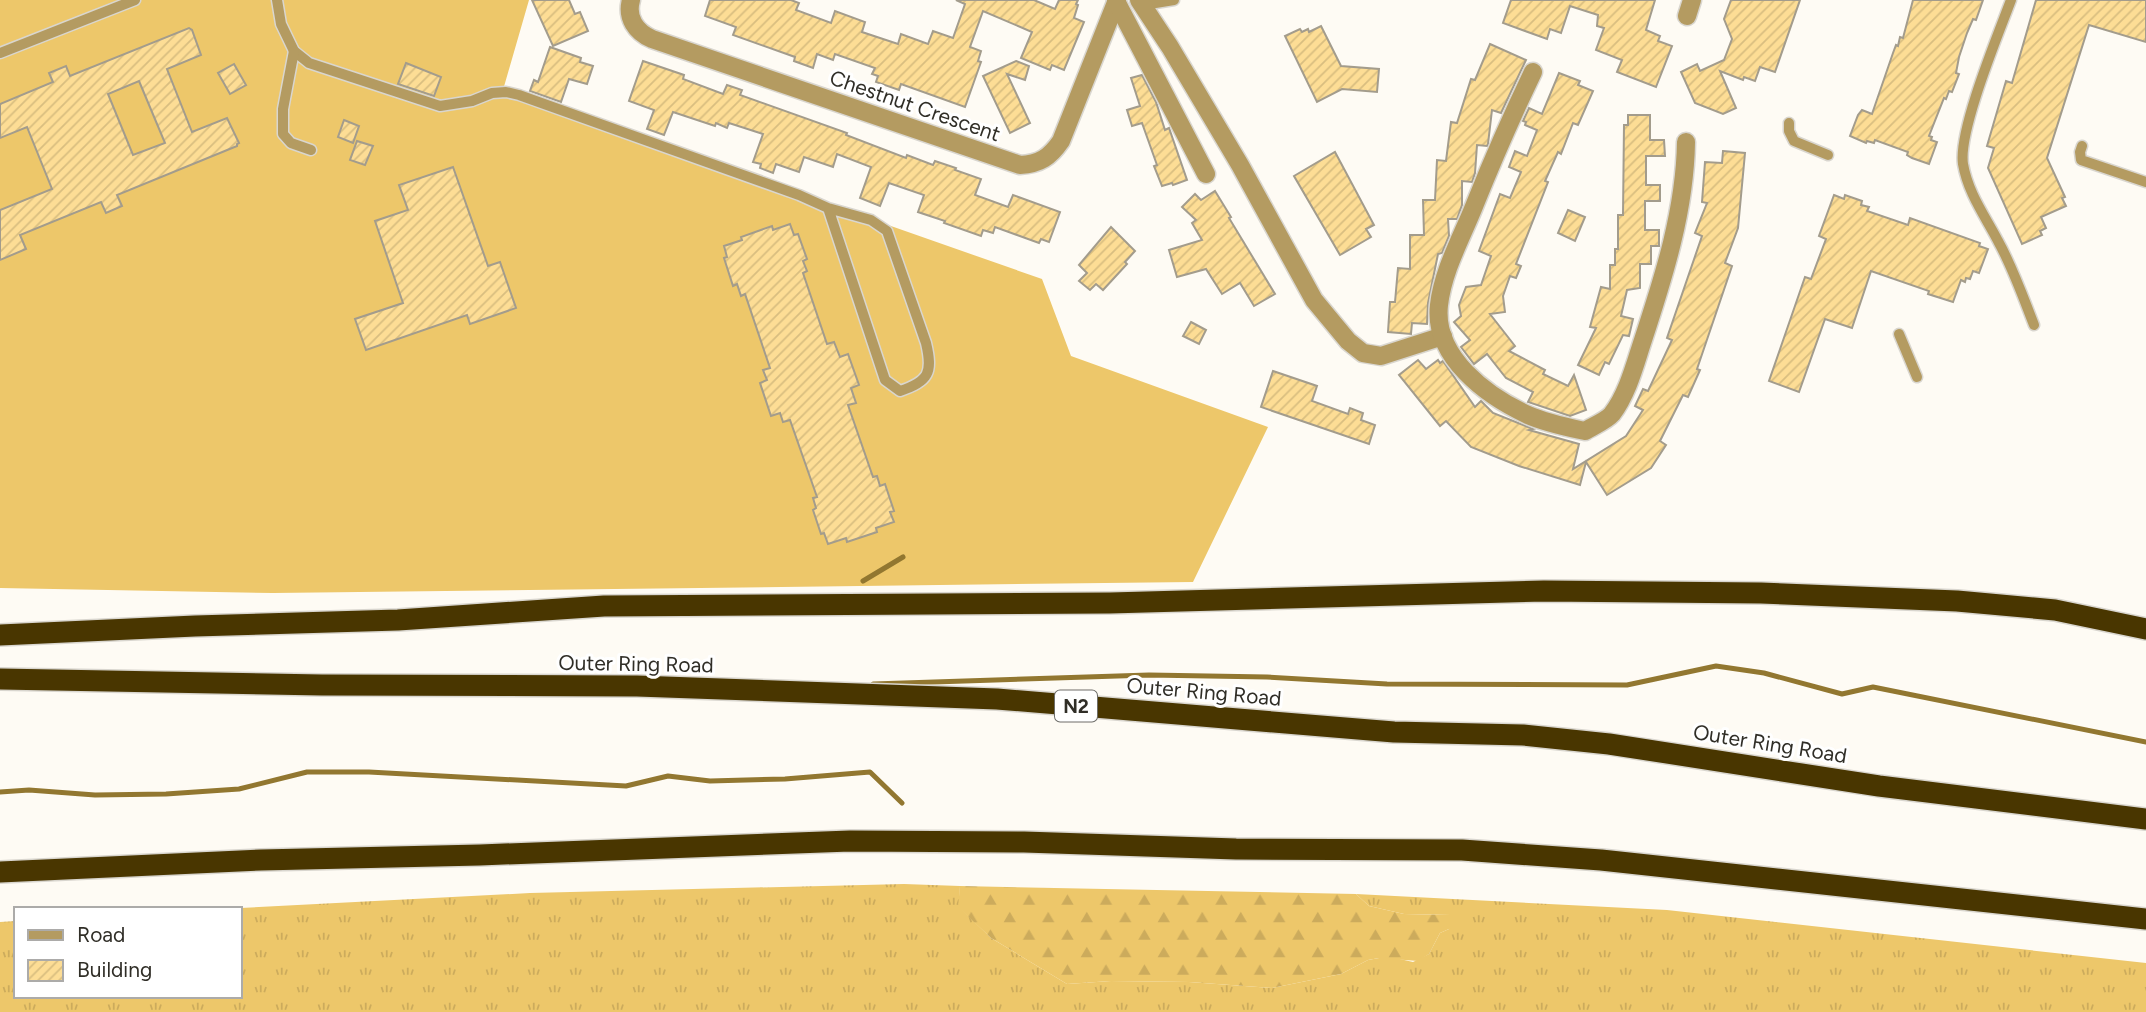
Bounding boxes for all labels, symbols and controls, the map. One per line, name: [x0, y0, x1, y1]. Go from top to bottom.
street label: Chestnut Crescent: [827, 65, 1004, 146]
street label: Outer Ring Road: [558, 650, 714, 677]
street label: Outer Ring Road: [1126, 672, 1282, 711]
road number: N2: [1055, 691, 1097, 722]
street label: Outer Ring Road: [1691, 719, 1849, 768]
legend: [14, 907, 242, 998]
text: Road: [77, 922, 125, 947]
text: Building: [77, 957, 152, 982]

